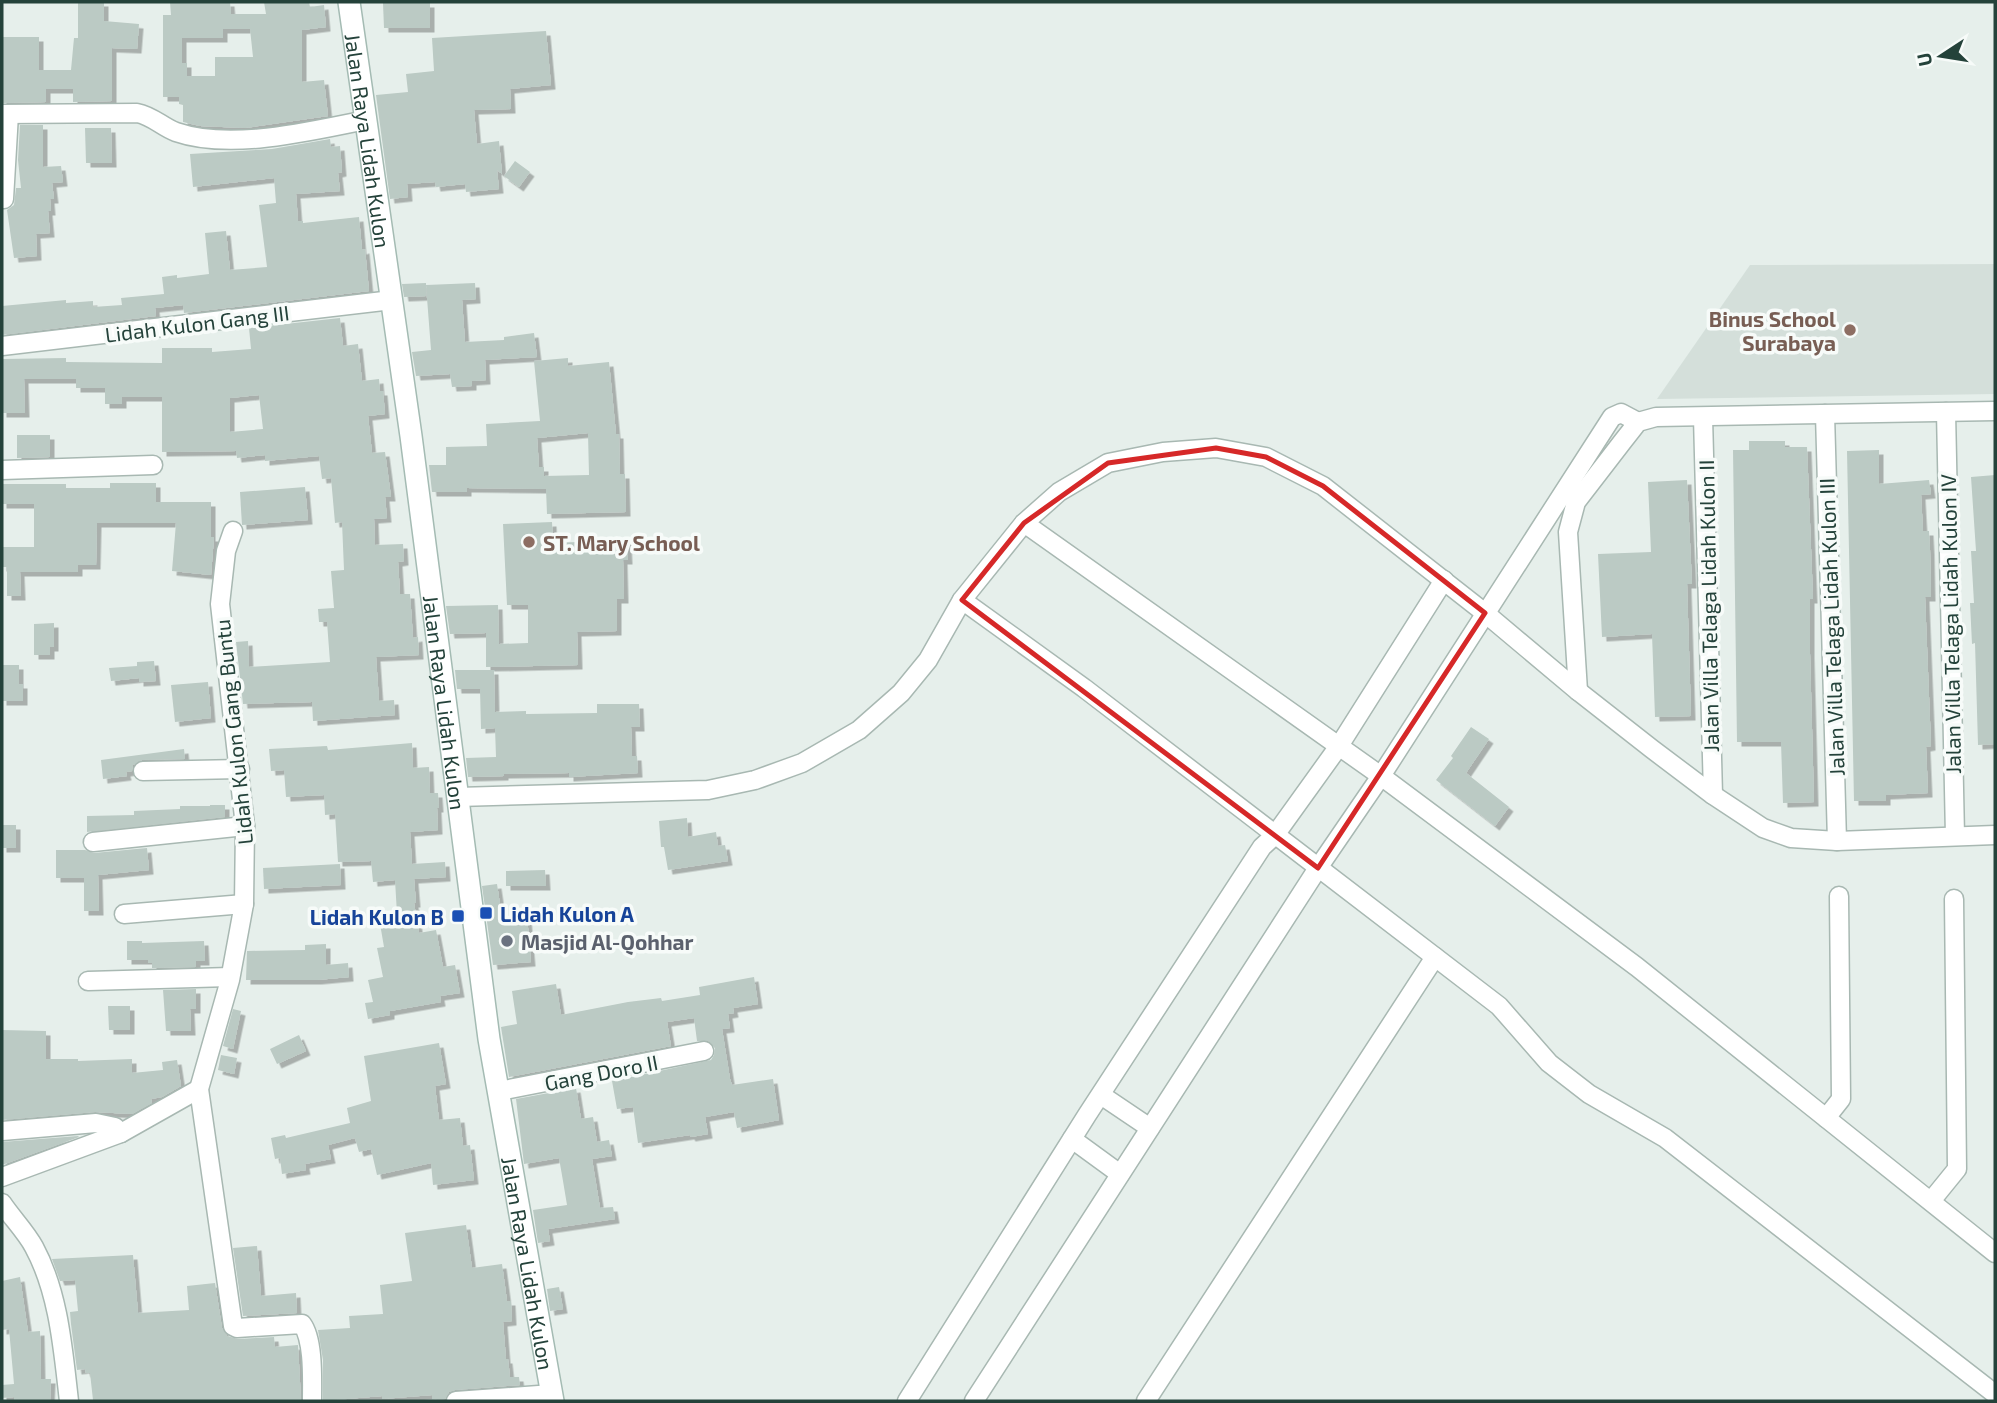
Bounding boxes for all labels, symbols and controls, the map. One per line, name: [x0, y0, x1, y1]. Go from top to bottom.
north arrow: [1906, 21, 1976, 91]
street label: Jalan Raya Lidah Kulon: [341, 32, 396, 249]
text: U: [1911, 51, 1936, 68]
street label: Lidah Kulon Gang III: [103, 299, 291, 347]
place label: Binus School Surabaya: [1709, 306, 1836, 356]
marker: Binus School Surabaya: [1842, 322, 1858, 338]
street label: Jalan Villa Telaga Lidah Kulon II: [1693, 460, 1723, 752]
street label: Jalan Villa Telaga Lidah Kulon IV: [1935, 474, 1965, 774]
street label: Jalan Villa Telaga Lidah Kulon III: [1813, 478, 1849, 776]
place label: ST. Mary School: [543, 530, 700, 556]
marker: ST. Mary School: [521, 534, 537, 550]
street label: Jalan Raya Lidah Kulon: [419, 594, 472, 811]
street label: Lidah Kulon Gang Buntu: [209, 618, 257, 846]
place label: Lidah Kulon A: [500, 901, 634, 926]
place label: Lidah Kulon B: [310, 904, 444, 929]
marker: Lidah Kulon A: [478, 905, 494, 921]
marker: Lidah Kulon B: [450, 908, 466, 924]
place label: Masjid Al-Qohhar: [521, 929, 694, 955]
marker: Masjid Al-Qohhar: [499, 933, 515, 949]
street label: Gang Doro II: [542, 1049, 660, 1095]
street label: Jalan Raya Lidah Kulon: [497, 1154, 560, 1372]

